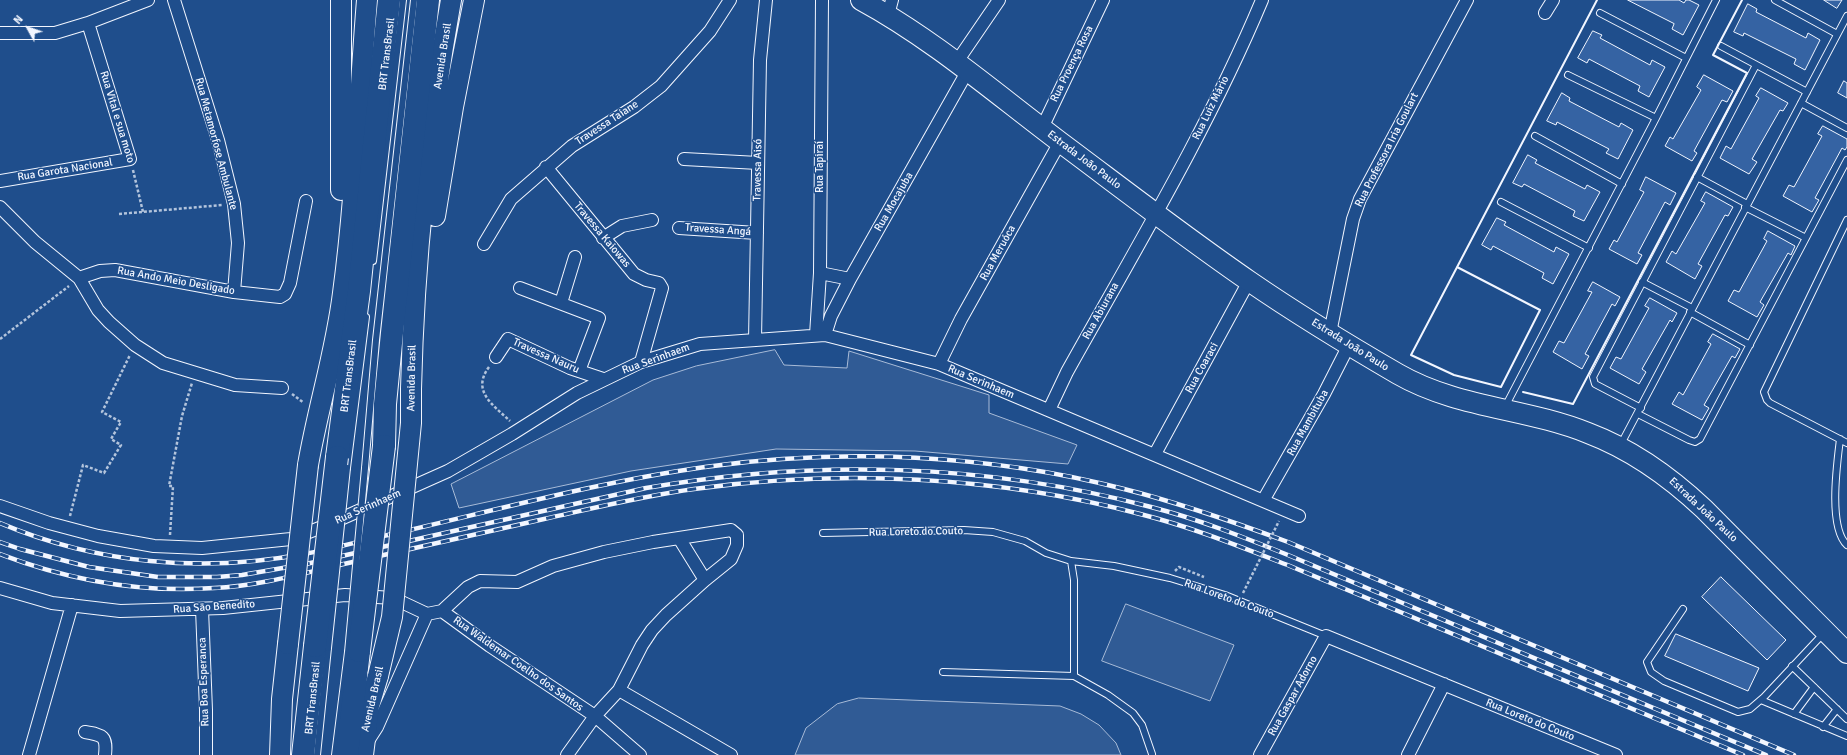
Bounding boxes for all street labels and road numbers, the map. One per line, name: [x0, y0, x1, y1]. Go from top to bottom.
street label: BRT TransBrasil: [376, 17, 398, 91]
street label: Avenida Brasil: [431, 22, 455, 90]
street label: Rua Proença Rosa: [1048, 24, 1096, 104]
street label: Rua Vital e sua moto: [97, 69, 137, 165]
street label: Rua Luiz Mário: [1190, 74, 1232, 142]
street label: Rua Metamorfose Ambulante: [192, 76, 240, 212]
street label: Rua Professora Iria Goulart: [1352, 91, 1422, 209]
street label: Travessa Taiane: [573, 98, 641, 148]
street label: Estrada João Paulo: [1044, 128, 1124, 192]
street label: Travessa Aisó: [751, 139, 765, 201]
street label: Rua Tapiraí: [813, 141, 827, 193]
street label: Rua Garota Nacional: [16, 156, 114, 184]
street label: Rua Mocajuba: [872, 170, 916, 234]
street label: Travessa Kaiowas: [571, 200, 633, 270]
street label: Travessa Angá: [684, 221, 752, 239]
street label: Rua Meruóca: [977, 223, 1019, 283]
street label: Rua Ando Meio Desligado: [116, 264, 236, 298]
street label: Rua Abiurana: [1080, 280, 1122, 342]
street label: Estrada João Paulo: [1309, 316, 1391, 374]
street label: Travessa Nauru: [511, 335, 581, 377]
street label: BRT TransBrasil: [338, 339, 360, 413]
street label: Rua Coaraci: [1183, 340, 1221, 396]
street label: Rua Serinhaem: [620, 341, 692, 377]
street label: Avenida Brasil: [405, 344, 419, 412]
street label: Rua Serinhaem: [946, 362, 1016, 402]
street label: Rua Mambituba: [1284, 388, 1332, 458]
street label: Estrada João Paulo: [1666, 475, 1740, 545]
street label: Rua Serinhaem: [333, 487, 403, 527]
street label: Rua Loreto do Couto: [869, 525, 963, 539]
street label: Rua Loreto do Couto: [1182, 577, 1276, 621]
street label: Rua Sāo Benedito: [173, 598, 255, 616]
street label: Rua Waldemar Coelho dos Santos: [450, 614, 586, 714]
street label: Rua Boa Esperanca: [196, 637, 212, 727]
street label: Rua Gaspar Adorno: [1265, 654, 1321, 738]
street label: BRT TransBrasil: [303, 661, 323, 735]
street label: Avenida Brasil: [359, 665, 387, 733]
street label: Rua Loreto do Couto: [1484, 696, 1576, 744]

